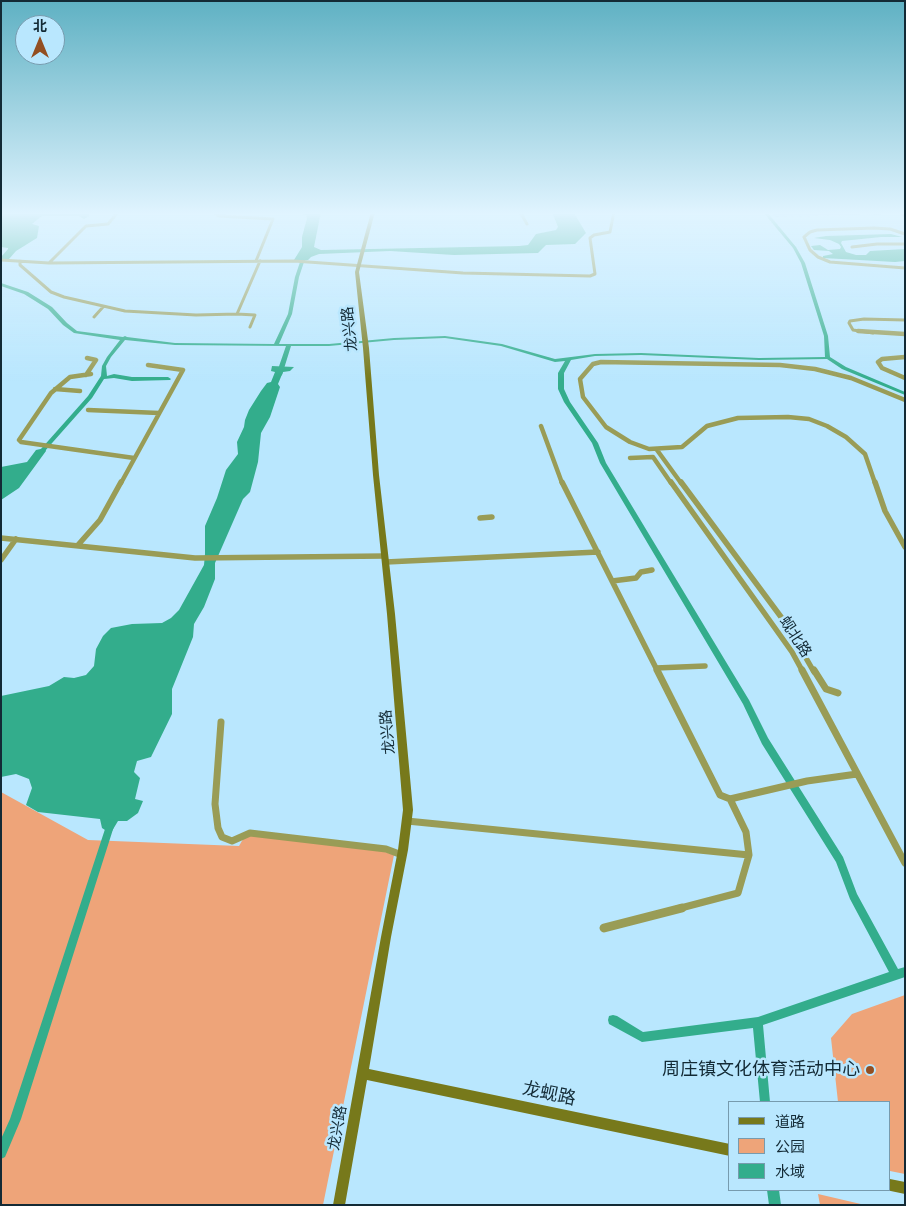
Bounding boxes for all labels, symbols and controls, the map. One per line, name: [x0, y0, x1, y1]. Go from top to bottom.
north arrow: [15, 15, 65, 65]
text: 北: [33, 17, 47, 35]
street label: 龙兴路: [339, 306, 361, 352]
street label: 蚬北路: [775, 613, 815, 661]
street label: 龙兴路: [377, 709, 399, 755]
place label: 周庄镇文化体育活动中心: [662, 1059, 860, 1081]
marker: 周庄镇文化体育活动中心: [864, 1064, 876, 1076]
street label: 龙蚬路: [520, 1078, 578, 1110]
legend: [728, 1101, 891, 1191]
street label: 龙兴路: [325, 1104, 351, 1152]
text: 道路: [775, 1112, 805, 1131]
text: 公园: [775, 1137, 805, 1156]
text: 水域: [775, 1162, 805, 1181]

